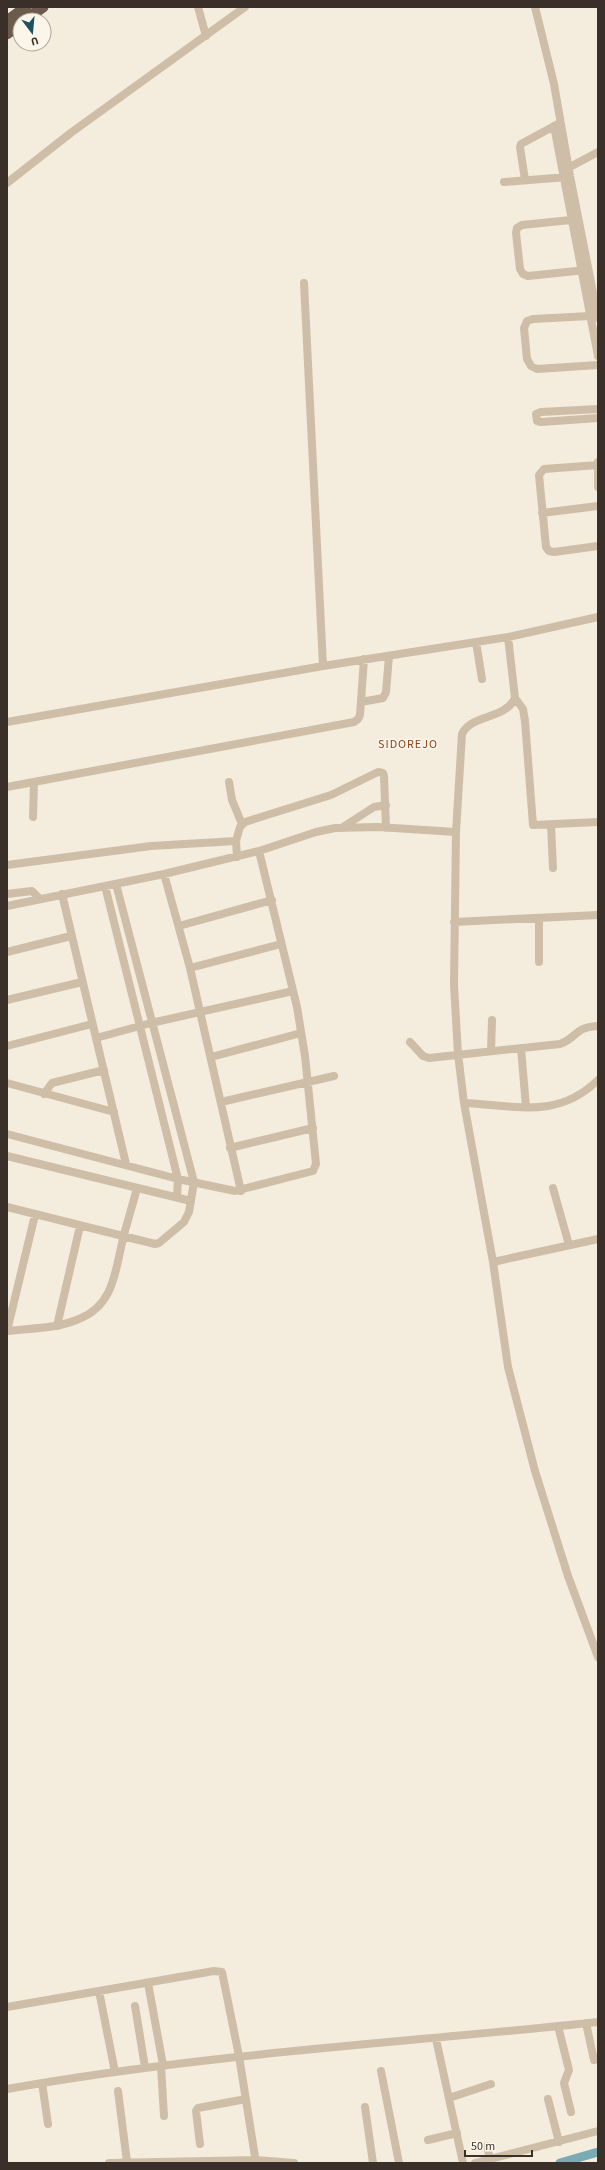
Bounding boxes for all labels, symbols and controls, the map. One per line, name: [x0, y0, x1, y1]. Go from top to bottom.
north arrow: [12, 12, 52, 52]
text: U: [29, 33, 40, 49]
district label: SIDOREJO: [378, 736, 438, 753]
scale bar: [465, 2132, 532, 2158]
text: 50 m: [471, 2138, 495, 2155]

